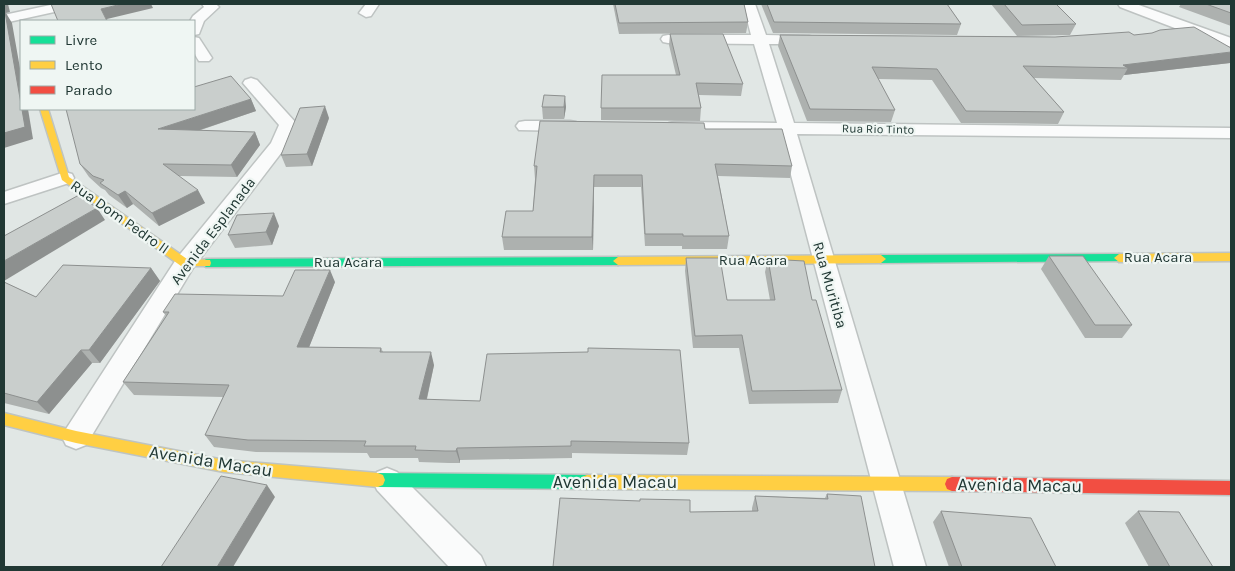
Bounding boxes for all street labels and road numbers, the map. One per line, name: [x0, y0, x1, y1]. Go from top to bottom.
street label: Rua Rio Tinto: [842, 121, 914, 137]
street label: Avenida Esplanada: [167, 174, 259, 288]
street label: Rua Dom Pedro II: [67, 176, 173, 258]
street label: Rua Muritiba: [809, 240, 851, 330]
street label: Rua Acara: [1124, 248, 1192, 266]
street label: Rua Acara: [719, 251, 787, 269]
street label: Rua Acara: [314, 253, 382, 271]
street label: Avenida Macau: [148, 440, 274, 482]
street label: Avenida Macau: [553, 471, 677, 493]
street label: Avenida Macau: [958, 473, 1082, 497]

